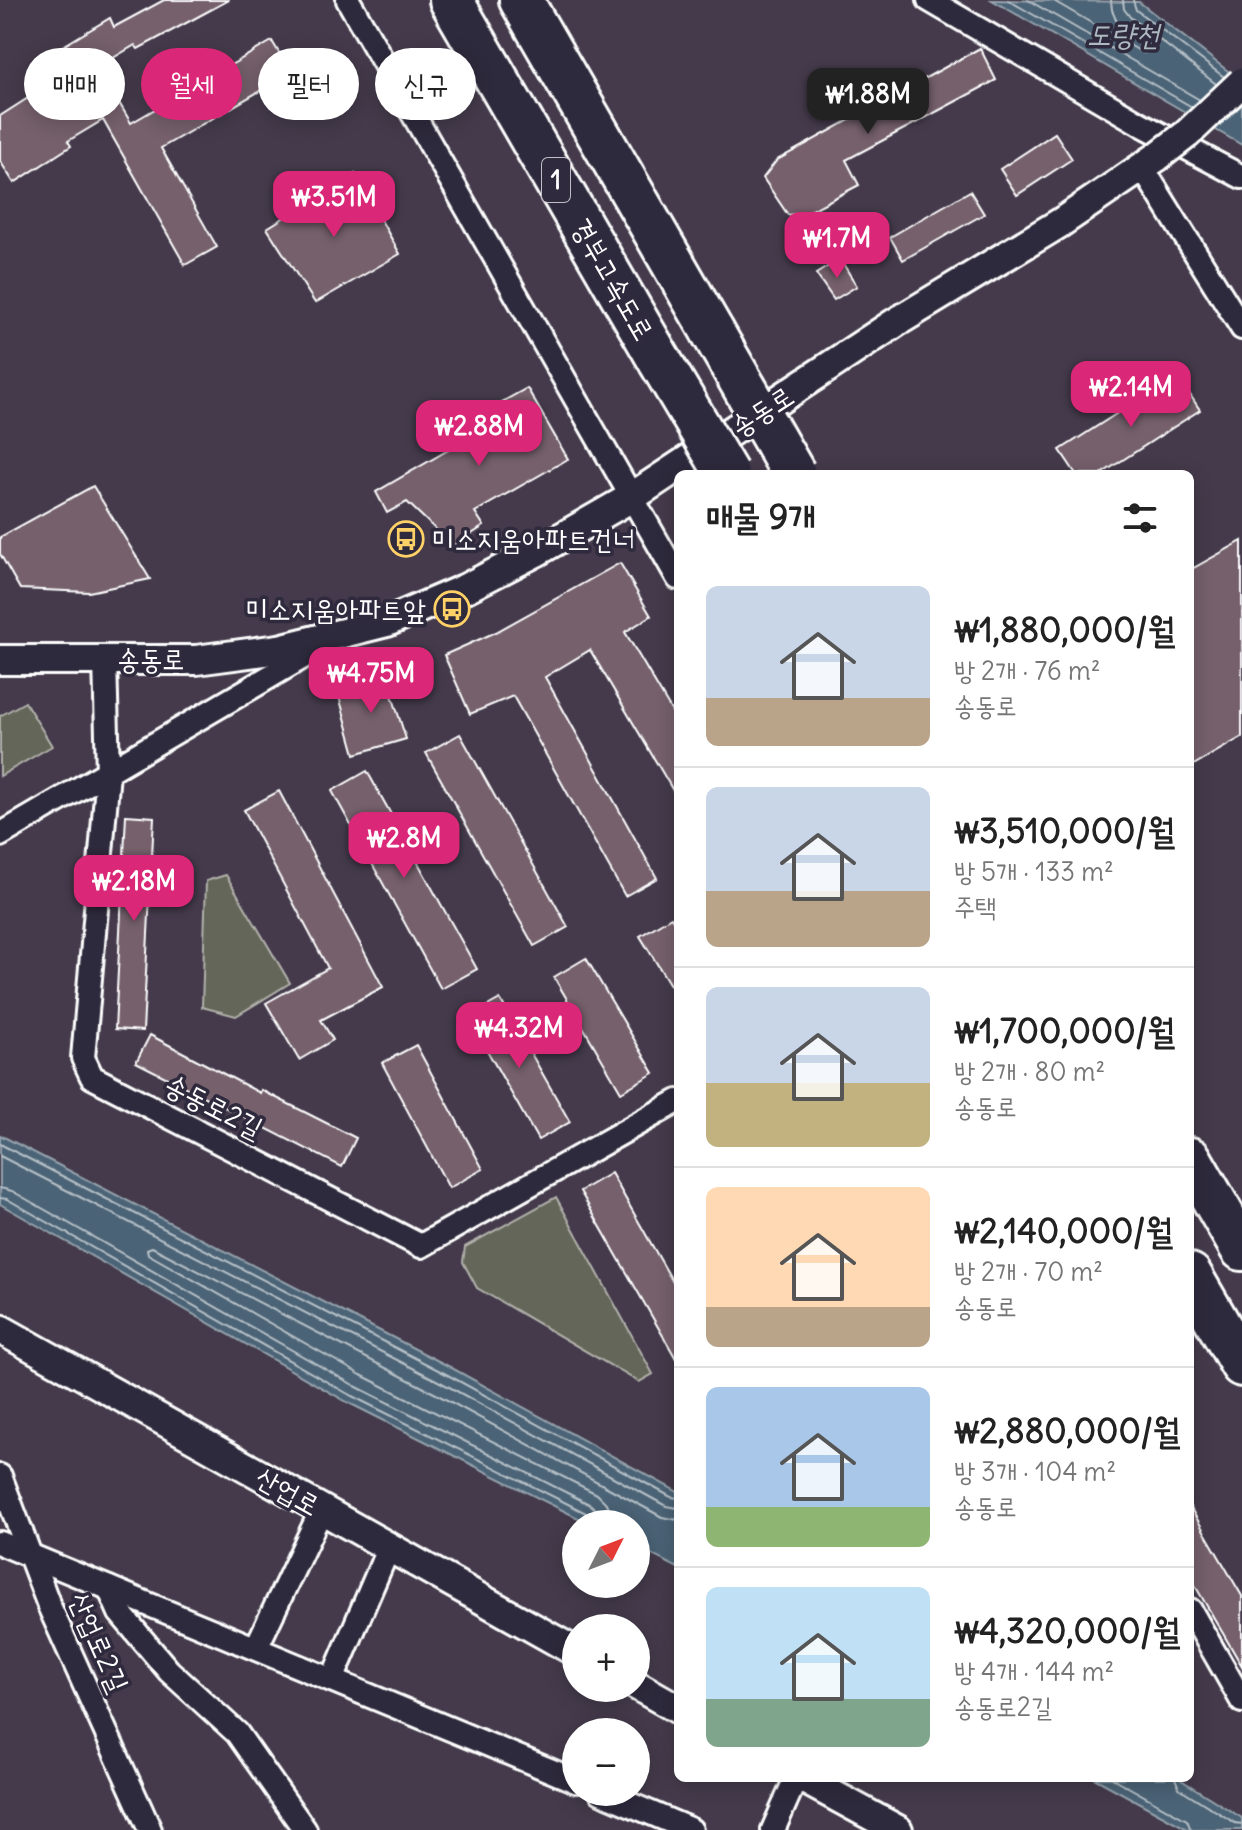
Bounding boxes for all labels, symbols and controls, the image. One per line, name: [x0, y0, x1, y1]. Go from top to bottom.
water label: 도량천: [1087, 15, 1162, 53]
chip: 매매: [24, 48, 125, 120]
chip: 월세: [141, 48, 242, 120]
chip: 필터: [258, 48, 359, 120]
chip: 신규: [375, 48, 476, 120]
pin: ₩1.88M: [803, 68, 933, 136]
text: ₩1.88M: [825, 77, 911, 110]
road number: 1: [542, 158, 570, 202]
pin: ₩3.51M: [269, 171, 399, 239]
text: ₩3.51M: [291, 180, 377, 213]
street label: 경부고속도로: [564, 211, 662, 347]
pin: ₩1.7M: [781, 212, 893, 280]
text: ₩1.7M: [803, 221, 871, 254]
pin: ₩2.14M: [1066, 361, 1196, 429]
text: ₩2.14M: [1089, 370, 1173, 403]
street label: 송동로: [724, 377, 800, 445]
pin: ₩2.88M: [414, 400, 544, 468]
text: ₩2.88M: [434, 409, 524, 442]
text: 매물 9개: [706, 495, 816, 538]
icon: filters: [1118, 496, 1162, 540]
bus stop icon: 미소지움아파트건너: [387, 520, 425, 558]
place label: 미소지움아파트건너: [432, 521, 635, 557]
bus stop icon: 미소지움아파트앞: [433, 590, 471, 628]
place label: 미소지움아파트앞: [246, 591, 426, 627]
text: ₩1,880,000/월: [954, 608, 1175, 651]
icon: home: [770, 618, 866, 714]
street label: 송동로: [117, 641, 185, 677]
pin: ₩4.75M: [306, 647, 436, 715]
text: 방 2개 · 76 m²: [954, 654, 1101, 687]
text: ₩4.75M: [327, 656, 415, 689]
text: 송동로: [954, 689, 1017, 722]
text: ₩3,510,000/월: [954, 809, 1175, 852]
pin: ₩2.8M: [348, 812, 460, 880]
icon: home: [770, 819, 866, 915]
text: ₩2.8M: [366, 821, 442, 854]
pin: ₩2.18M: [69, 855, 199, 923]
text: 방 5개 · 133 m²: [954, 855, 1114, 888]
text: ₩2.18M: [92, 864, 176, 897]
text: 주택: [954, 890, 996, 923]
pin: ₩4.32M: [454, 1002, 584, 1070]
text: ₩1,700,000/월: [954, 1009, 1175, 1052]
text: ₩4.32M: [474, 1011, 564, 1044]
icon: home: [770, 1019, 866, 1115]
text: 방 2개 · 80 m²: [954, 1055, 1105, 1088]
street label: 송동로2길: [159, 1066, 269, 1146]
text: 송동로: [954, 1090, 1017, 1123]
text: ₩2,140,000/월: [954, 1209, 1173, 1252]
icon: home: [770, 1219, 866, 1315]
text: 방 2개 · 70 m²: [954, 1255, 1103, 1288]
text: 송동로: [954, 1290, 1017, 1323]
text: ₩2,880,000/월: [954, 1409, 1180, 1452]
icon: home: [770, 1419, 866, 1515]
text: 방 3개 · 104 m²: [954, 1455, 1116, 1488]
street label: 산업로: [250, 1459, 326, 1523]
text: 송동로: [954, 1490, 1017, 1523]
north arrow: [562, 1510, 650, 1598]
map controls: [562, 1510, 650, 1806]
street label: 산업로2길: [61, 1586, 137, 1698]
text: ₩4,320,000/월: [954, 1609, 1180, 1652]
button: +: [562, 1614, 650, 1702]
icon: home: [770, 1619, 866, 1715]
text: 방 4개 · 144 m²: [954, 1655, 1114, 1688]
text: 송동로2길: [954, 1690, 1052, 1723]
button: −: [562, 1718, 650, 1806]

